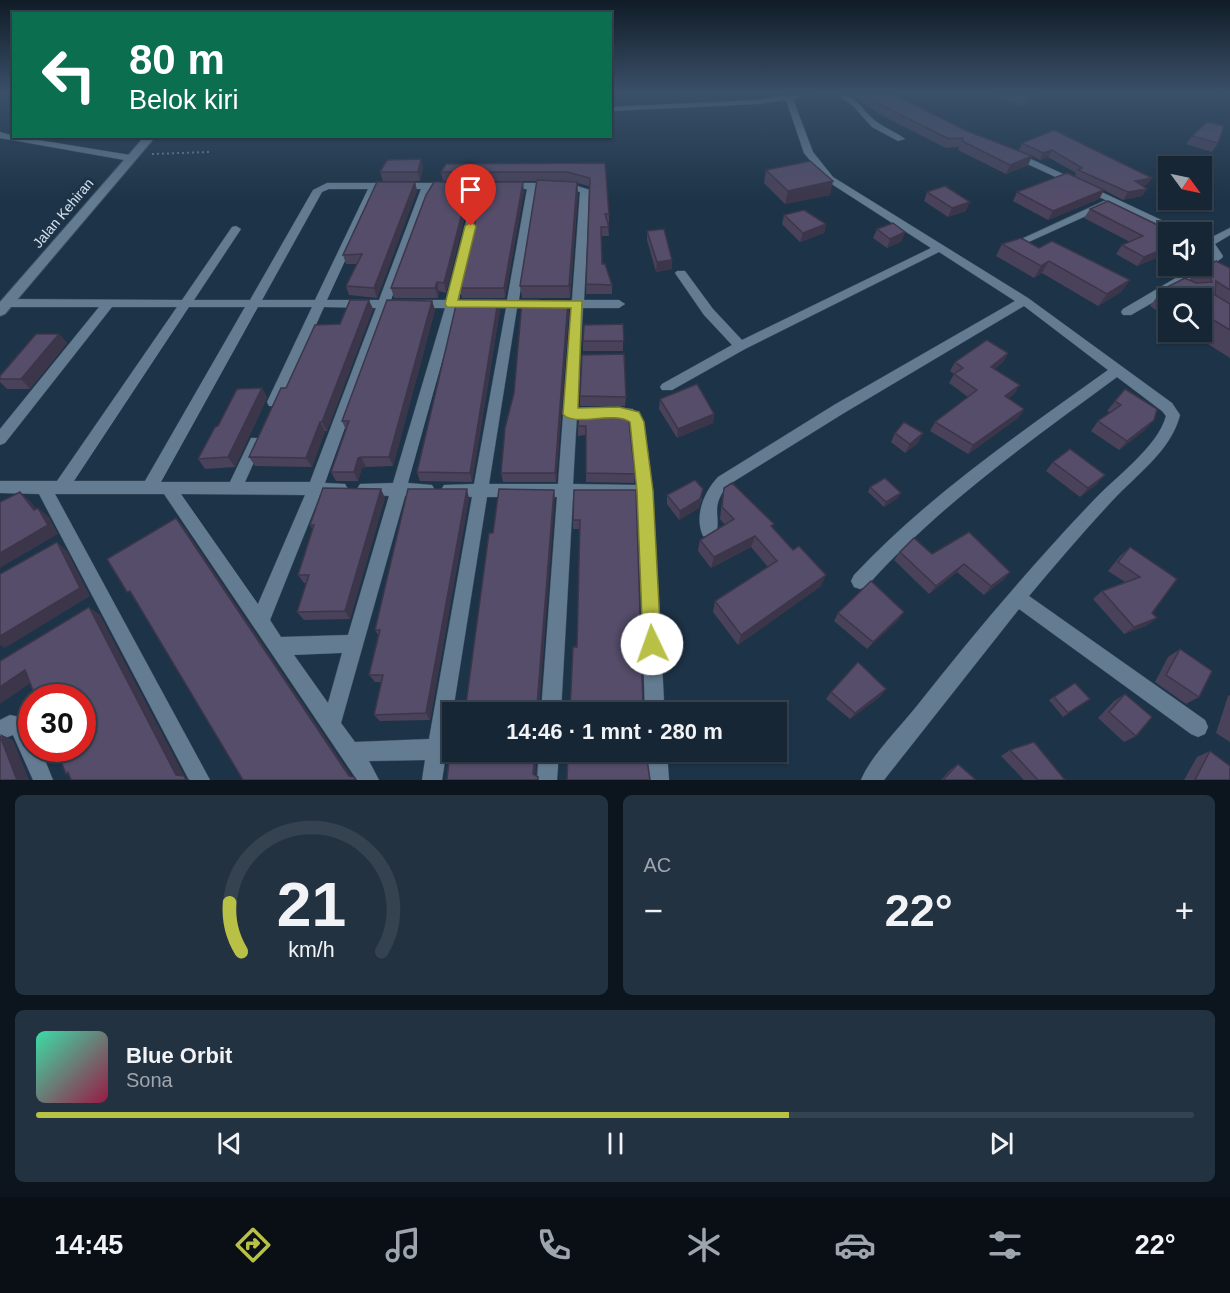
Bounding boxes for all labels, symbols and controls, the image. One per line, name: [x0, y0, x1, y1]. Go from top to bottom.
icon: left: [30, 36, 108, 114]
text: 80 m: [129, 36, 225, 83]
text: Belok kiri: [129, 85, 239, 115]
north arrow: [1158, 156, 1212, 210]
map controls: [1158, 156, 1212, 342]
pin: [445, 164, 496, 226]
icon: arrive: [454, 173, 487, 206]
street label: Jalan Kehiran: [29, 175, 97, 251]
button: sound: [1158, 222, 1212, 276]
button: search: [1158, 288, 1212, 342]
position arrow: [620, 612, 684, 676]
speed limit sign: 30: [18, 684, 96, 762]
text: 14:46 · 1 mnt · 280 m: [506, 719, 723, 744]
text: AC: [644, 854, 671, 876]
text: 21: [277, 870, 346, 939]
text: 22°: [885, 885, 953, 936]
text: −: [644, 892, 663, 929]
text: +: [1175, 892, 1194, 929]
text: km/h: [288, 938, 334, 962]
text: Blue Orbit: [126, 1043, 232, 1068]
text: Sona: [126, 1069, 173, 1091]
icon: previous: [213, 1127, 246, 1160]
icon: pause: [599, 1127, 632, 1160]
icon: next: [985, 1127, 1018, 1160]
icon: directions: [232, 1224, 274, 1266]
icon: music: [382, 1224, 424, 1266]
icon: phone: [533, 1224, 575, 1266]
icon: climate: [683, 1224, 725, 1266]
icon: car: [834, 1224, 876, 1266]
icon: filters: [984, 1224, 1026, 1266]
text: 14:45: [54, 1230, 123, 1260]
text: 22°: [1135, 1230, 1176, 1260]

